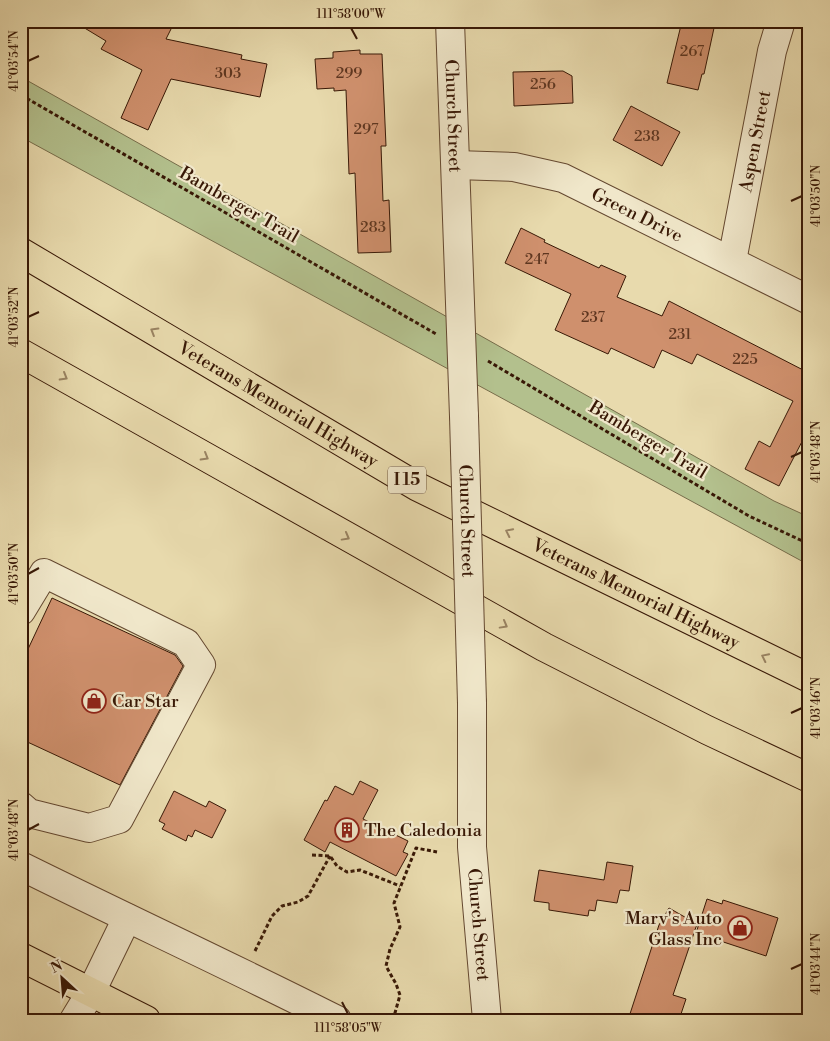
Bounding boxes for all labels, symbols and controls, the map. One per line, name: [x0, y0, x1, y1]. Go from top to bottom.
text: 111°58'00"W: [317, 7, 387, 22]
text: 41°03'54"N: [7, 30, 22, 92]
house number: 267: [680, 42, 705, 61]
street label: Church Street: [440, 59, 467, 174]
house number: 303: [215, 64, 241, 83]
house number: 299: [336, 64, 362, 83]
house number: 256: [530, 75, 556, 94]
street label: Aspen Street: [734, 88, 776, 195]
house number: 297: [353, 120, 379, 139]
house number: 238: [634, 127, 660, 146]
street label: Bamberger Trail: [174, 161, 303, 249]
text: 41°03'50"N: [809, 165, 824, 227]
street label: Green Drive: [587, 182, 687, 247]
house number: 283: [360, 218, 386, 237]
house number: 247: [525, 250, 550, 269]
text: 41°03'52"N: [7, 286, 22, 348]
house number: 237: [581, 308, 605, 327]
house number: 231: [669, 325, 692, 344]
one-way arrow: [151, 327, 160, 337]
street label: Veterans Memorial Highway: [173, 336, 383, 473]
house number: 225: [732, 350, 758, 369]
one-way arrow: [58, 371, 67, 381]
street label: Bamberger Trail: [584, 395, 712, 485]
text: 41°03'48"N: [809, 421, 824, 483]
one-way arrow: [200, 451, 209, 461]
street label: Church Street: [454, 464, 480, 579]
road number: I 15: [388, 466, 426, 494]
one-way arrow: [505, 528, 514, 538]
one-way arrow: [341, 531, 350, 541]
street label: Veterans Memorial Highway: [527, 533, 744, 654]
text: 41°03'50"N: [7, 543, 22, 605]
one-way arrow: [498, 619, 507, 629]
one-way arrow: [761, 653, 770, 663]
text: 41°03'46"N: [809, 677, 824, 739]
shop icon: Car Star: [81, 688, 107, 714]
place label: Car Star: [112, 690, 179, 713]
text: 41°03'48"N: [7, 799, 22, 861]
building icon: The Caledonia: [334, 817, 360, 843]
place label: The Caledonia: [364, 819, 483, 842]
street label: Church Street: [462, 867, 495, 983]
place label: Marv's Auto Glass Inc: [625, 907, 722, 951]
shop icon: Marv's Auto Glass Inc: [727, 915, 753, 941]
text: 41°03'44"N: [809, 933, 824, 995]
north arrow: [38, 954, 88, 1004]
text: N: [48, 957, 66, 978]
text: 111°58'05"W: [314, 1021, 383, 1036]

